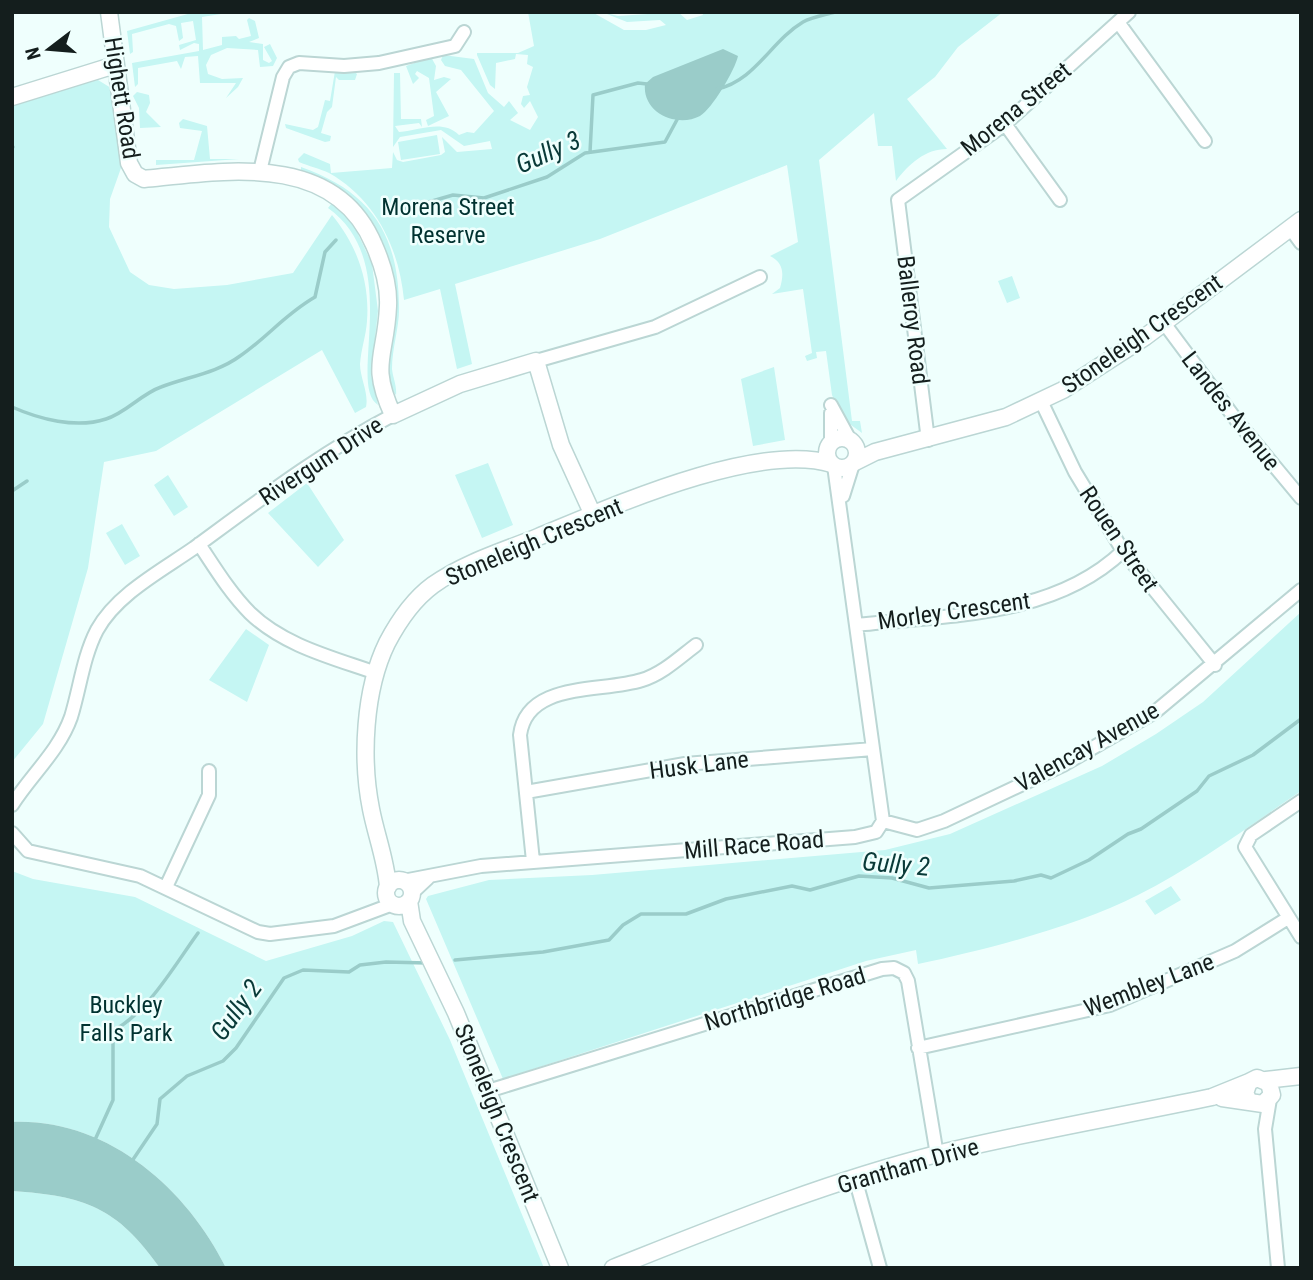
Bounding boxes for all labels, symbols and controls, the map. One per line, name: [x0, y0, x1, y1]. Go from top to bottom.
north arrow: [14, 14, 84, 84]
street label: Highett Road: [99, 35, 145, 161]
text: N: [20, 45, 46, 62]
street label: Morena Street: [955, 56, 1077, 162]
water label: Gully 3: [511, 125, 585, 179]
park label: Morena Street Reserve: [381, 193, 515, 249]
street label: Balleroy Road: [891, 254, 935, 386]
street label: Stoneleigh Crescent: [1056, 268, 1228, 400]
street label: Landes Avenue: [1176, 346, 1286, 476]
street label: Rivergum Drive: [254, 411, 388, 511]
street label: Rouen Street: [1074, 481, 1164, 597]
street label: Stoneleigh Crescent: [441, 492, 627, 592]
street label: Morley Crescent: [876, 586, 1032, 636]
street label: Valencay Avenue: [1010, 696, 1164, 798]
street label: Husk Lane: [648, 745, 750, 785]
street label: Mill Race Road: [683, 825, 825, 865]
water label: Gully 2: [861, 846, 931, 882]
street label: Wembley Lane: [1080, 947, 1218, 1023]
street label: Northbridge Road: [701, 961, 869, 1037]
water label: Gully 2: [204, 974, 268, 1046]
park label: Buckley Falls Park: [80, 991, 173, 1047]
street label: Stoneleigh Crescent: [449, 1020, 545, 1206]
street label: Grantham Drive: [834, 1132, 982, 1200]

